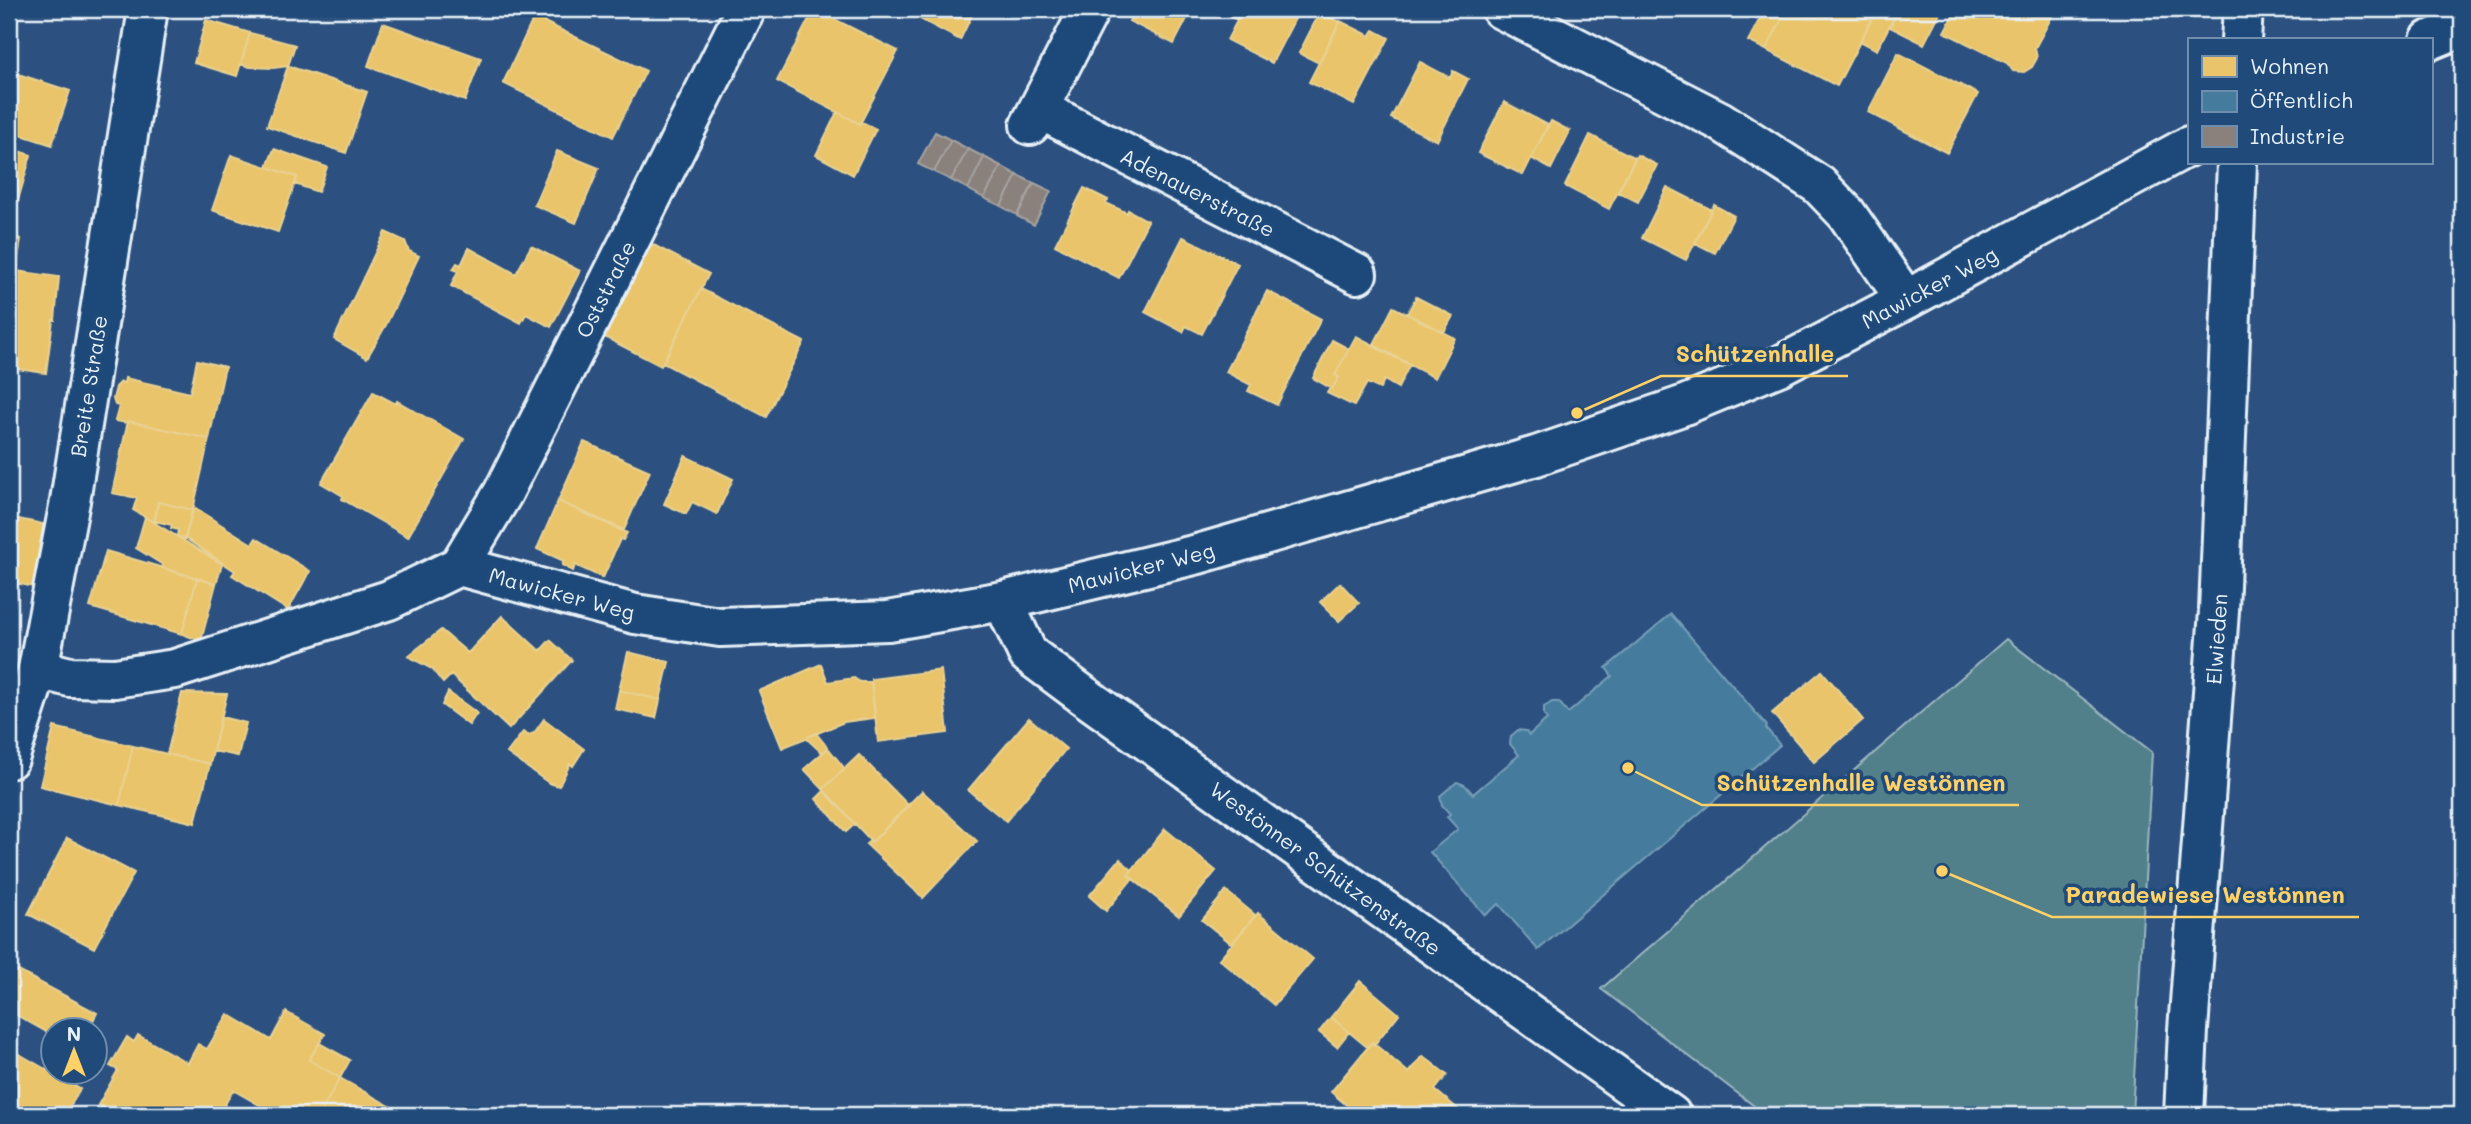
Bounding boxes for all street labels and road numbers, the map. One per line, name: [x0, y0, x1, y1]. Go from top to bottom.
street label: Adenauerstraße: [1116, 141, 1280, 243]
street label: Oststraße: [569, 236, 641, 342]
street label: Mawicker Weg: [1856, 240, 2002, 334]
street label: Breite Straße: [63, 313, 113, 459]
street label: Mawicker Weg: [1065, 536, 1217, 598]
street label: Mawicker Weg: [486, 561, 638, 625]
street label: Elwieden: [2199, 593, 2233, 685]
street label: Westönner Schützenstraße: [1205, 775, 1447, 961]

